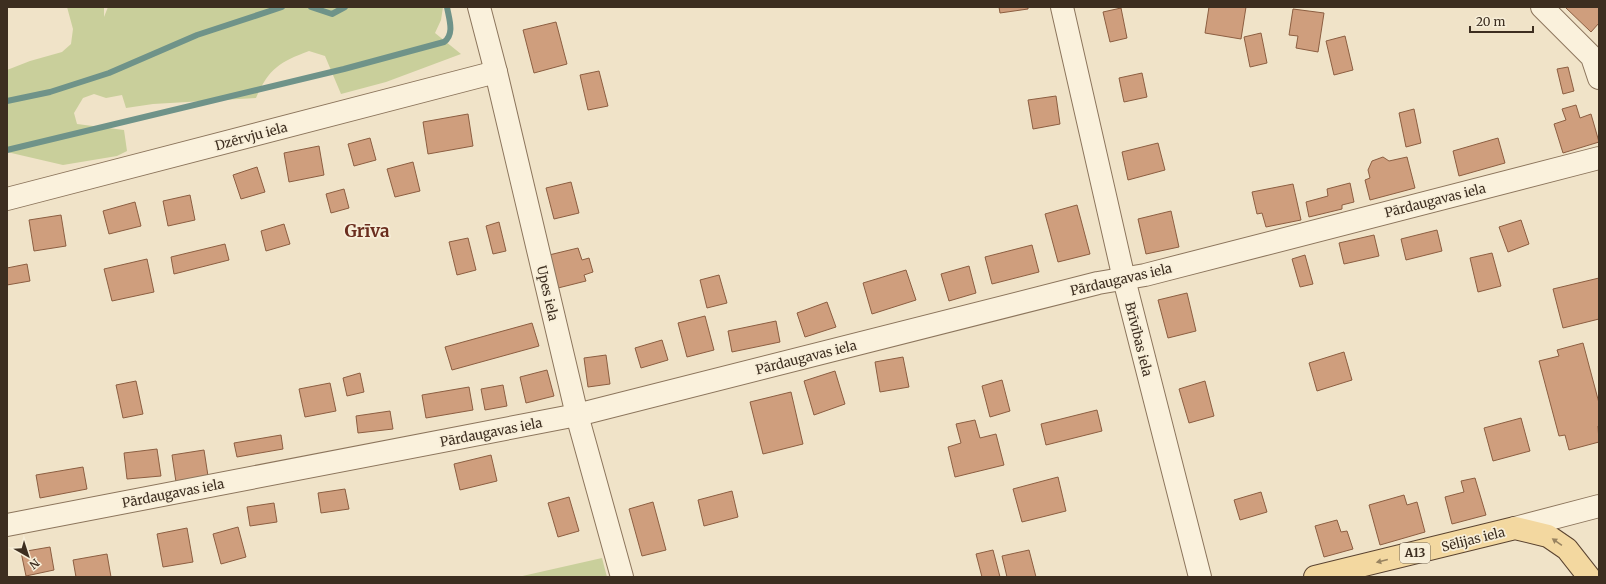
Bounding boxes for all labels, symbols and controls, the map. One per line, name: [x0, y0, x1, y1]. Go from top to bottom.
scale bar: [1470, 8, 1533, 34]
text: 20 m: [1476, 14, 1505, 29]
street label: Dzērvju iela: [213, 119, 289, 154]
street label: Pārdaugavas iela: [1383, 180, 1488, 221]
district label: Grīva: [345, 220, 390, 242]
street label: Pārdaugavas iela: [1069, 260, 1174, 299]
street label: Upes iela: [533, 264, 562, 322]
street label: Brīvības iela: [1121, 300, 1156, 378]
street label: Pārdaugavas iela: [754, 337, 859, 378]
street label: Pārdaugavas iela: [439, 414, 544, 451]
street label: Pārdaugavas iela: [121, 475, 226, 512]
street label: Sēlijas iela: [1440, 523, 1507, 556]
north arrow: [8, 536, 48, 576]
one-way arrow: [1552, 538, 1563, 546]
road number: A13: [1400, 543, 1430, 563]
text: N: [26, 556, 42, 572]
one-way arrow: [1376, 558, 1388, 564]

